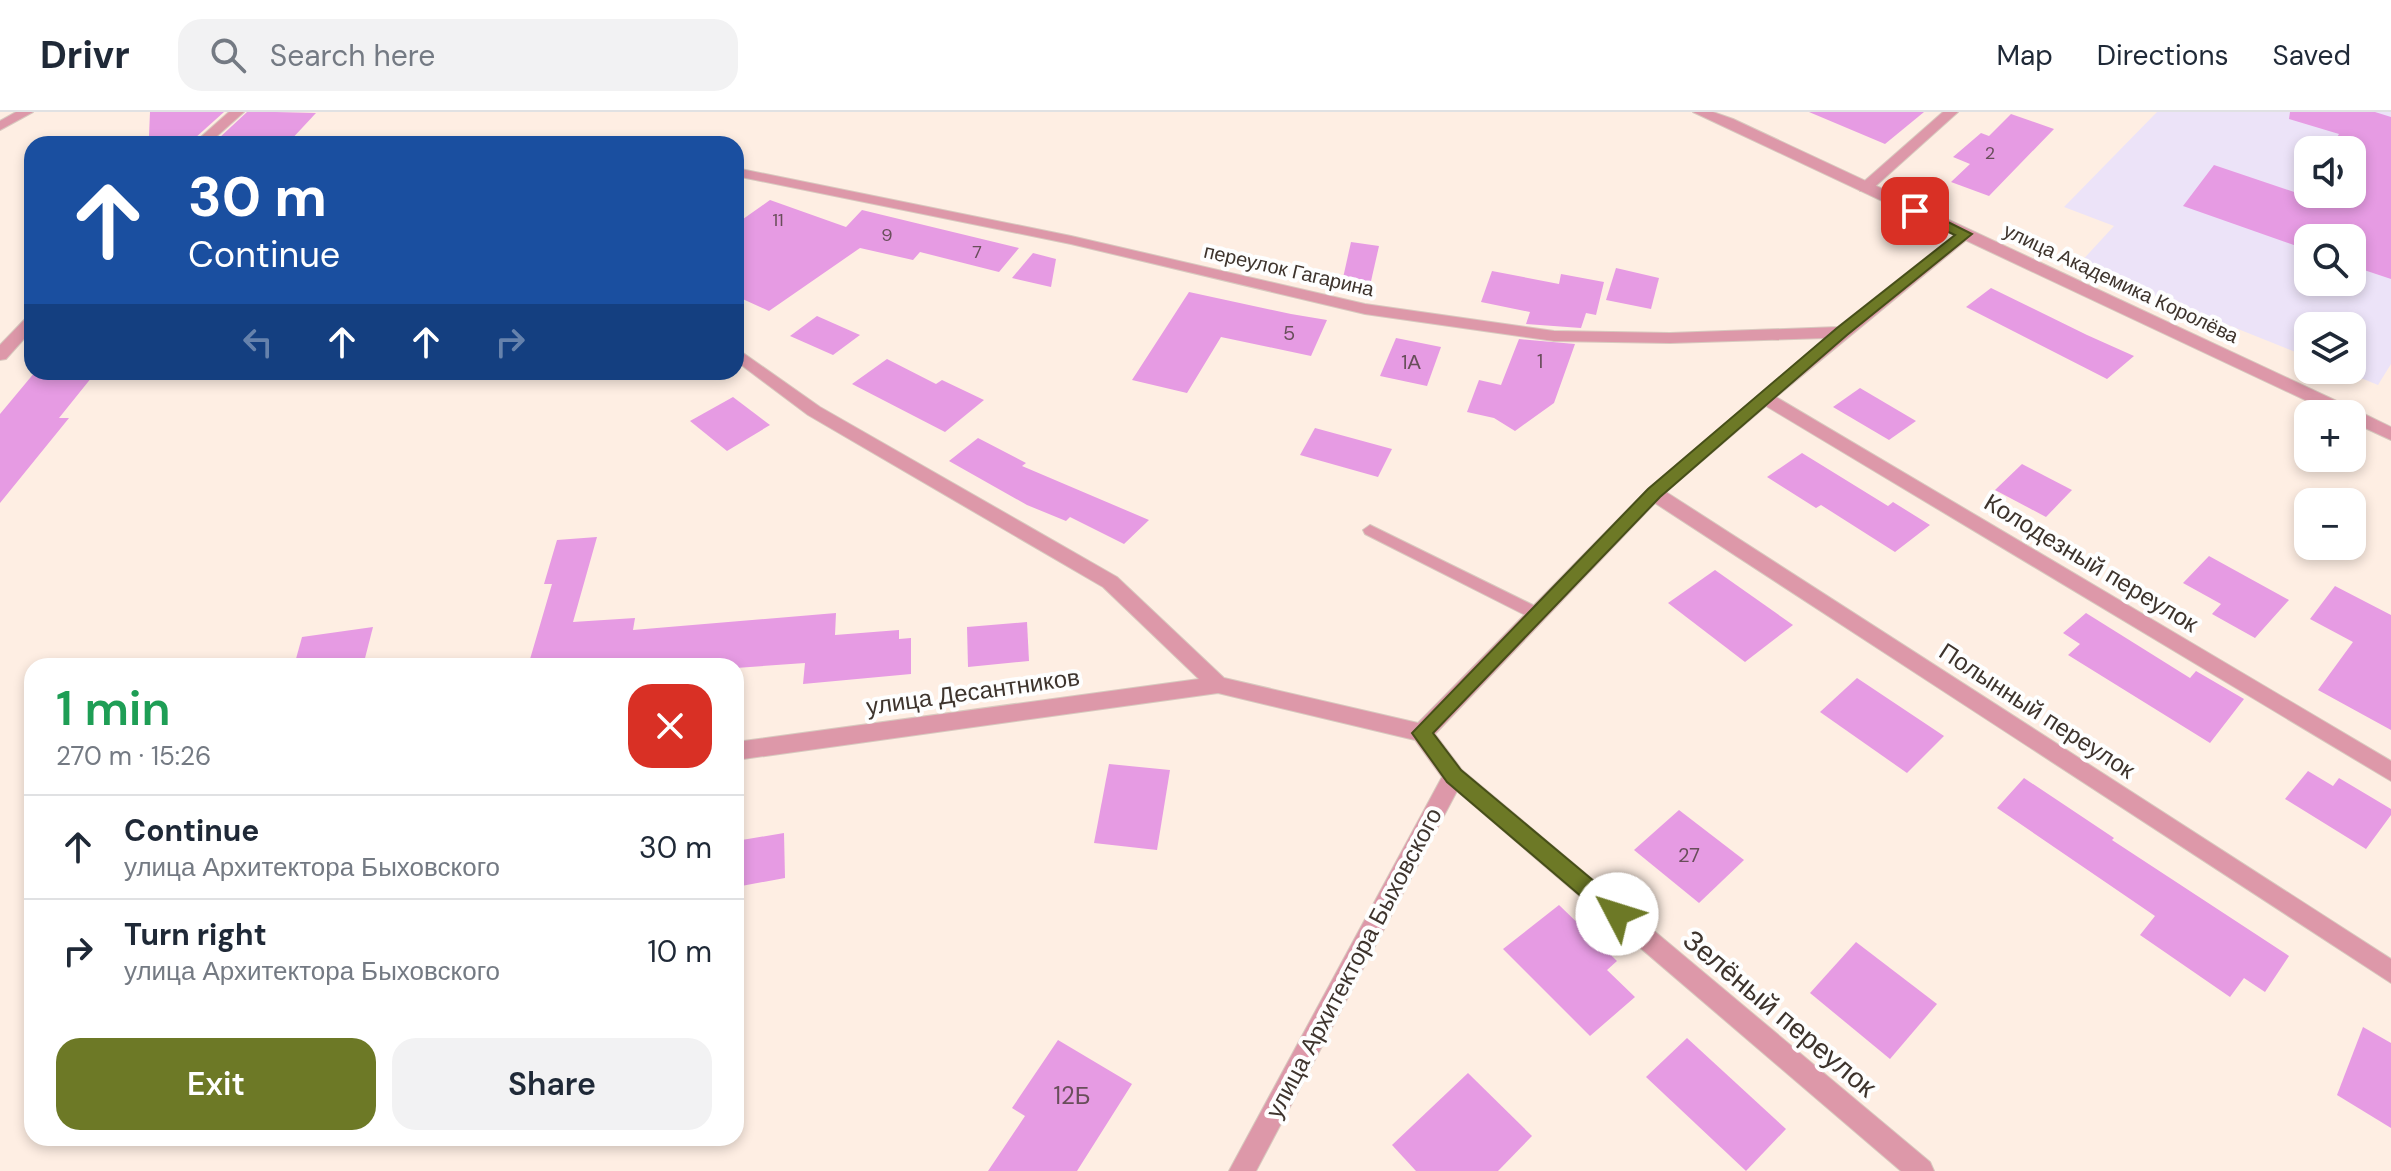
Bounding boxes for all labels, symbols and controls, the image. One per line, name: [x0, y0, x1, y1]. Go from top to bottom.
search box: [178, 19, 738, 91]
text: Drivr: [40, 30, 130, 80]
icon: search: [206, 33, 250, 77]
text: Search here: [270, 36, 435, 75]
text: Map: [1996, 37, 2053, 74]
text: Directions: [2097, 37, 2229, 74]
text: Saved: [2273, 37, 2351, 74]
map controls: [2294, 136, 2366, 560]
button: sound: [2294, 136, 2366, 208]
house number: 2: [1985, 141, 1995, 165]
text: 30 m: [188, 160, 327, 233]
icon: ahead: [56, 168, 160, 272]
pin: [1881, 177, 1949, 245]
icon: arrive: [1893, 189, 1937, 233]
house number: 11: [772, 208, 784, 232]
street label: улица Академика Королёва: [1999, 217, 2243, 349]
house number: 9: [881, 223, 893, 247]
button: search: [2294, 224, 2366, 296]
text: Continue: [188, 231, 340, 278]
street label: переулок Гагарина: [1201, 238, 1377, 302]
house number: 7: [972, 240, 982, 264]
button: layers: [2294, 312, 2366, 384]
icon: left: [236, 320, 280, 364]
icon: ahead: [320, 320, 364, 364]
icon: ahead: [404, 320, 448, 364]
icon: right: [488, 320, 532, 364]
house number: 5: [1283, 320, 1295, 346]
house number: 1: [1537, 348, 1543, 374]
house number: 1А: [1401, 349, 1421, 375]
button: +: [2294, 400, 2366, 472]
street label: Колодезный переулок: [1979, 486, 2204, 639]
button: −: [2294, 488, 2366, 560]
street label: Полынный переулок: [1934, 636, 2141, 786]
street label: улица Десантников: [864, 661, 1082, 722]
text: 1 min: [56, 677, 171, 740]
button: close: [628, 684, 712, 768]
text: 270 m · 15:26: [56, 739, 211, 773]
street label: улица Архитектора Быховского: [1258, 802, 1449, 1123]
text: Continue: [124, 811, 259, 850]
icon: ahead: [56, 825, 100, 869]
text: 30 m: [639, 828, 712, 867]
house number: 27: [1678, 842, 1700, 868]
text: улица Архитектора Быховского: [124, 850, 500, 884]
position arrow: [1575, 872, 1659, 956]
text: Turn right: [124, 915, 267, 954]
street label: Зелёный переулок: [1675, 922, 1885, 1106]
icon: right: [56, 929, 100, 973]
text: 10 m: [647, 932, 712, 971]
text: улица Архитектора Быховского: [124, 954, 500, 988]
button: Exit: [56, 1038, 376, 1130]
button: Share: [392, 1038, 712, 1130]
house number: 12Б: [1053, 1080, 1091, 1111]

